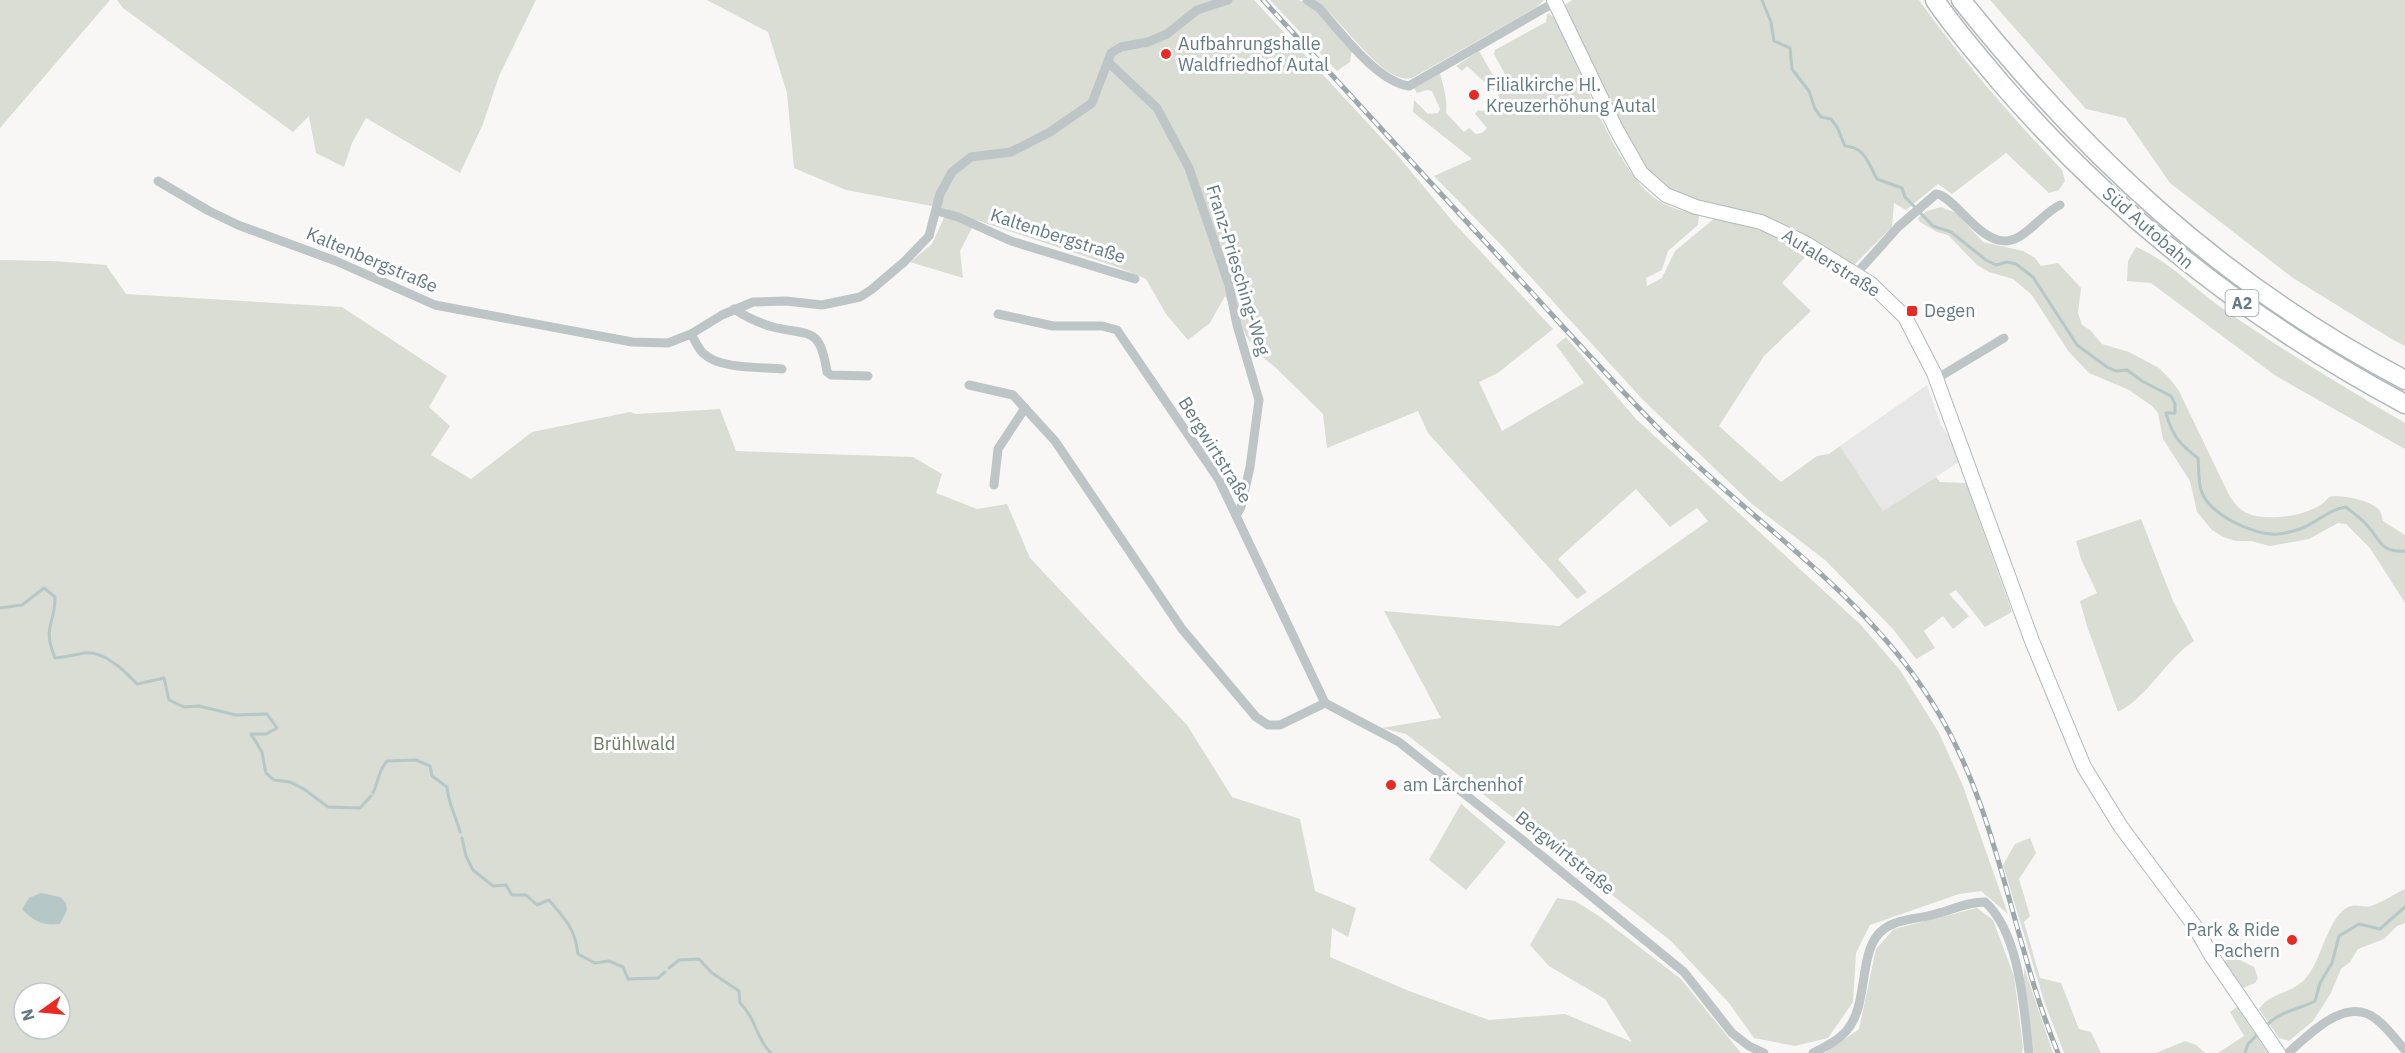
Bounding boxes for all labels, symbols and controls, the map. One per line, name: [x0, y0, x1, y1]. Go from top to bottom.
place label: Aufbahrungshalle Waldfriedhof Autal: [1178, 32, 1329, 76]
marker: Aufbahrungshalle Waldfriedhof Autal: [1159, 47, 1173, 61]
place label: Filialkirche Hl. Kreuzerhöhung Autal: [1486, 73, 1656, 117]
marker: Filialkirche Hl. Kreuzerhöhung Autal: [1467, 88, 1481, 102]
street label: Franz-Priesching-Weg: [1202, 182, 1276, 359]
street label: Süd Autobahn: [2098, 182, 2199, 274]
street label: Kaltenbergstraße: [988, 203, 1129, 268]
street label: Kaltenbergstraße: [303, 222, 441, 298]
street label: Autalerstraße: [1778, 223, 1885, 302]
road number: A2: [2226, 290, 2258, 316]
place label: Degen: [1924, 299, 1975, 322]
marker: Degen: [1905, 304, 1919, 318]
street label: Bergwirtstraße: [1174, 392, 1257, 507]
park label: Brühlwald: [593, 732, 675, 755]
place label: am Lärchenhof: [1403, 773, 1523, 796]
marker: am Lärchenhof: [1384, 778, 1398, 792]
street label: Bergwirtstraße: [1511, 806, 1620, 900]
place label: Park & Ride Pachern: [2186, 918, 2280, 962]
marker: Park & Ride Pachern: [2285, 933, 2299, 947]
north arrow: [12, 981, 72, 1041]
text: N: [16, 1007, 39, 1023]

